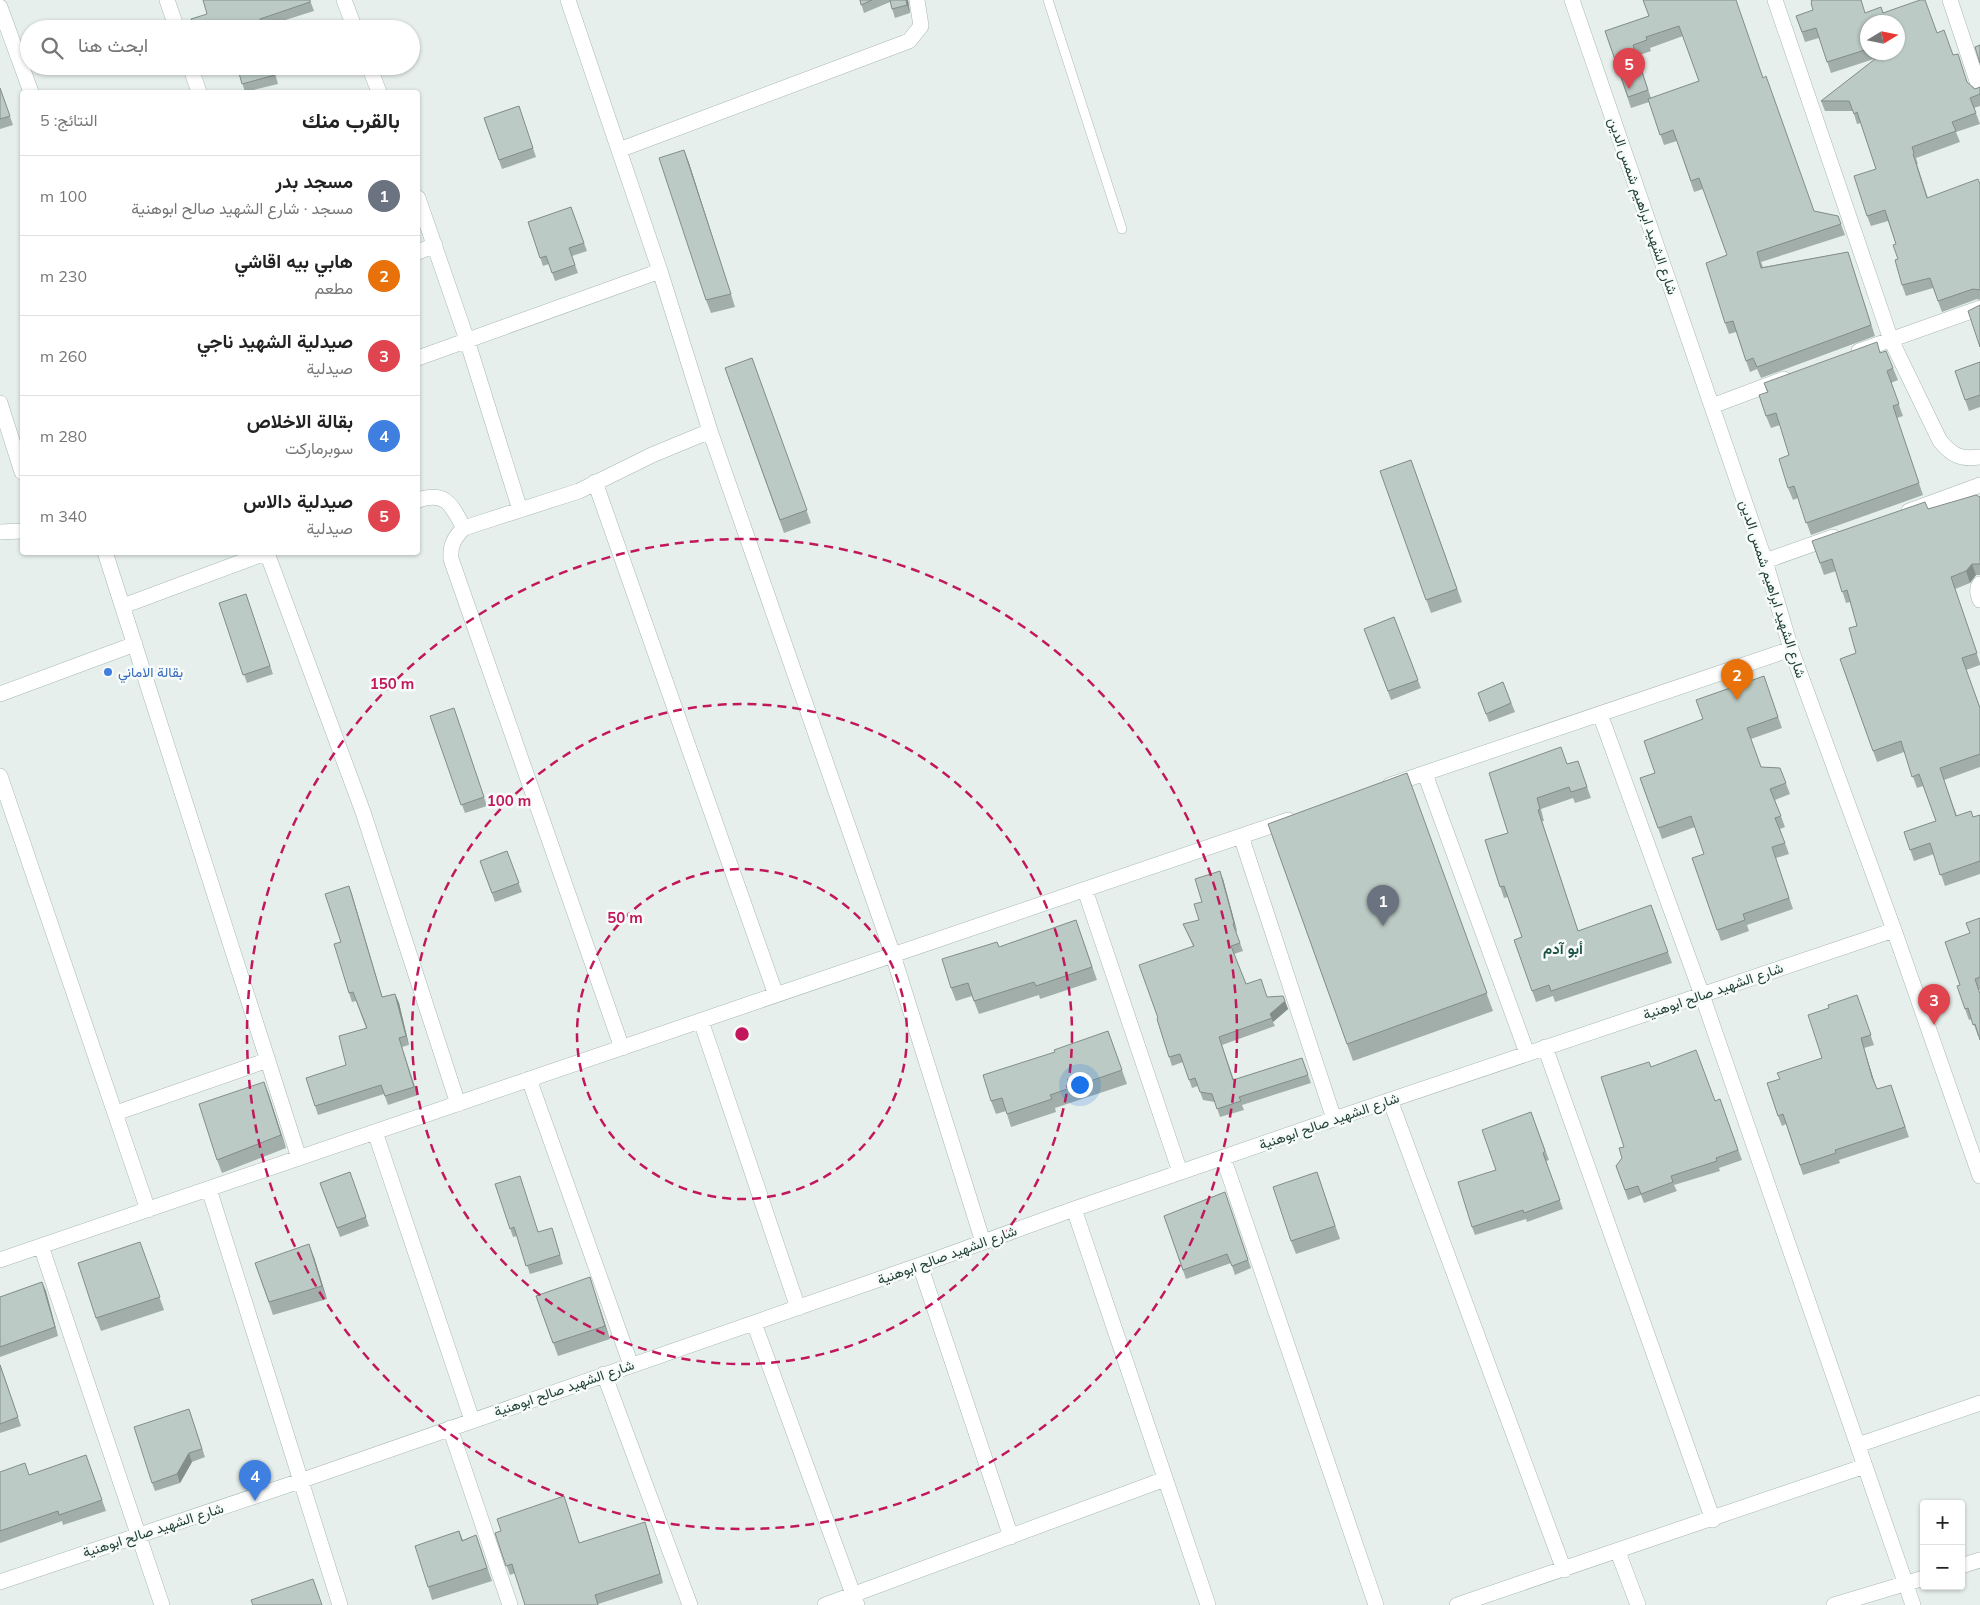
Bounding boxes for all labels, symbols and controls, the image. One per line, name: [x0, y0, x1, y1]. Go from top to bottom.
north arrow: [1860, 15, 1905, 60]
search box: [20, 20, 420, 75]
text: ابحث هنا: [78, 33, 148, 57]
icon: search: [38, 34, 66, 62]
pin: 5: [1613, 48, 1645, 89]
text: بالقرب منك: [302, 107, 400, 133]
text: النتائج: 5: [40, 110, 97, 130]
street label: شارع الشهيد ابراهيم شمس الدين: [1602, 115, 1682, 298]
text: مسجد بدر: [275, 169, 353, 193]
text: 100 m: [40, 186, 87, 206]
text: 1: [379, 186, 389, 206]
text: مسجد · شارع الشهيد صالح ابوهنية: [131, 198, 353, 218]
text: هابي بيه اقاشي: [234, 249, 353, 273]
text: 230 m: [40, 266, 87, 286]
text: 2: [379, 266, 389, 286]
text: مطعم: [314, 278, 353, 298]
text: صيدلية الشهيد ناجي: [197, 329, 353, 353]
text: 260 m: [40, 346, 87, 366]
text: 3: [379, 346, 389, 366]
text: صيدلية: [307, 358, 353, 378]
text: بقالة الاخلاص: [247, 409, 353, 433]
text: 280 m: [40, 426, 87, 446]
text: 4: [379, 426, 389, 446]
text: سوبرماركت: [285, 438, 353, 458]
text: صيدلية دالاس: [243, 489, 353, 513]
street label: شارع الشهيد ابراهيم شمس الدين: [1734, 498, 1810, 681]
text: 340 m: [40, 506, 87, 526]
text: 5: [379, 506, 389, 526]
text: صيدلية: [307, 518, 353, 538]
pin: 2: [1721, 659, 1753, 700]
place label: بقالة الاماني: [118, 663, 183, 684]
marker: بقالة الاماني: [102, 666, 114, 678]
text: 150 m: [370, 674, 414, 693]
text: 100 m: [487, 791, 531, 810]
pin: 1: [1367, 885, 1399, 926]
text: 50 m: [607, 908, 643, 927]
district label: أبو آدم: [1543, 939, 1583, 959]
street label: شارع الشهيد صالح ابوهنية: [1641, 959, 1786, 1025]
pin: 3: [1918, 984, 1950, 1025]
centre of rings: [733, 1025, 751, 1043]
your location: [1067, 1072, 1093, 1098]
street label: شارع الشهيد صالح ابوهنية: [1257, 1089, 1402, 1155]
street label: شارع الشهيد صالح ابوهنية: [875, 1221, 1020, 1291]
street label: شارع الشهيد صالح ابوهنية: [492, 1356, 637, 1422]
pin: 4: [239, 1460, 271, 1501]
street label: شارع الشهيد صالح ابوهنية: [80, 1499, 226, 1563]
map controls: [1920, 1500, 1965, 1590]
button: +: [1920, 1500, 1965, 1545]
button: −: [1920, 1545, 1965, 1590]

